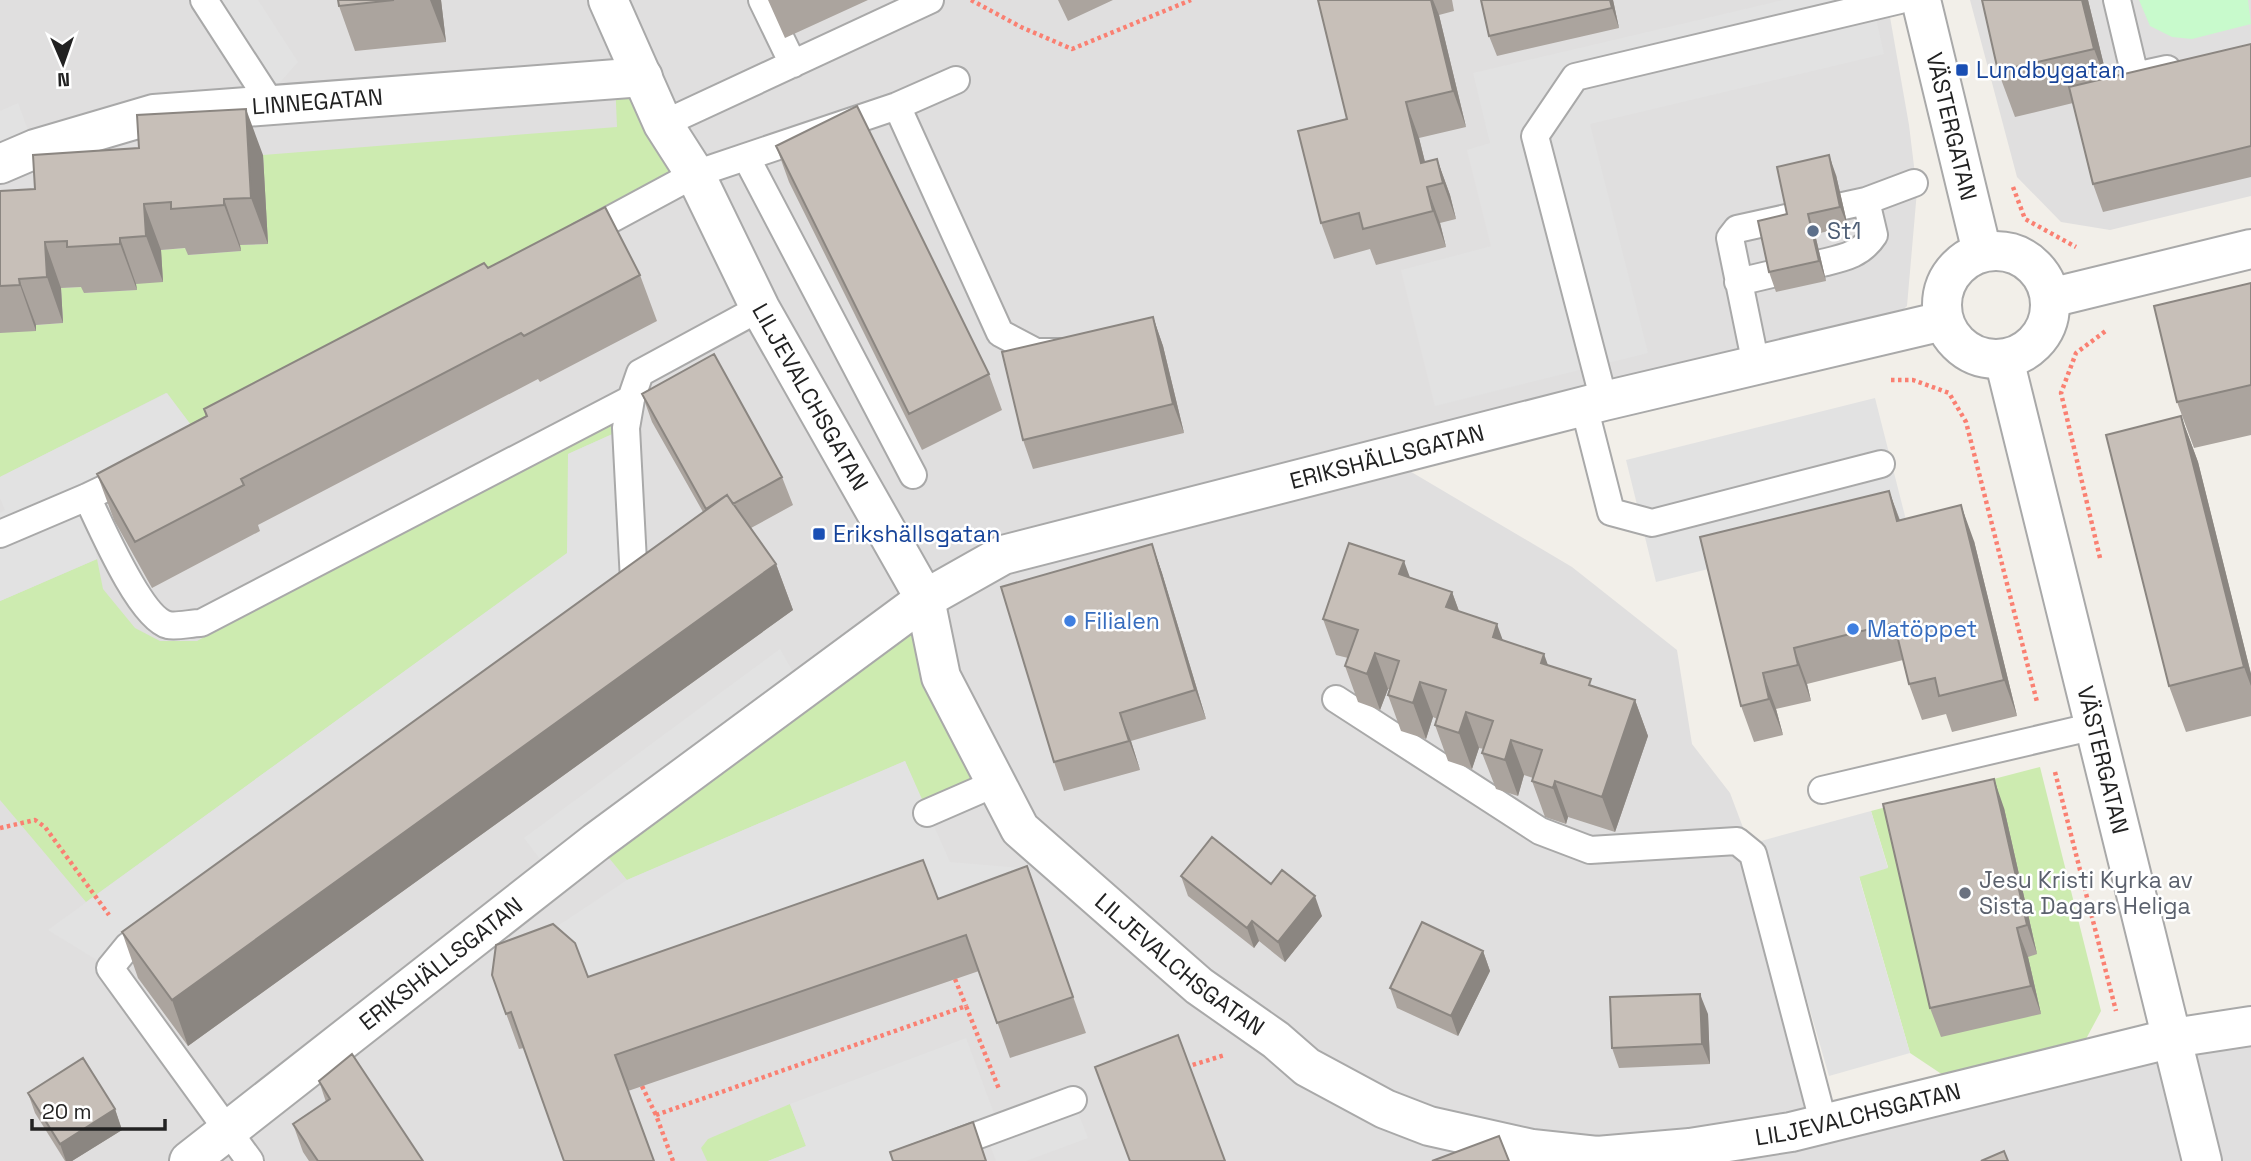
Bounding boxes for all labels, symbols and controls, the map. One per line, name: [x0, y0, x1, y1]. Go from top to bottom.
north arrow: [28, 28, 98, 98]
street label: VÄSTERGATAN: [1919, 49, 1984, 203]
place label: Lundbygatan: [1976, 55, 2125, 85]
marker: Lundbygatan: [1954, 62, 1970, 78]
text: N: [57, 67, 70, 92]
street label: LINNEGATAN: [251, 82, 384, 122]
place label: St1: [1827, 216, 1861, 246]
marker: St1: [1805, 223, 1821, 239]
street label: LILJEVALCHSGATAN: [745, 298, 875, 496]
street label: ERIKSHÄLLSGATAN: [1287, 417, 1487, 496]
place label: Erikshällsgatan: [833, 519, 1000, 549]
marker: Erikshällsgatan: [811, 526, 827, 542]
place label: Filialen: [1084, 606, 1160, 636]
marker: Filialen: [1062, 613, 1078, 629]
place label: Matöppet: [1867, 614, 1977, 644]
marker: Matöppet: [1845, 621, 1861, 637]
street label: VÄSTERGATAN: [2070, 683, 2136, 837]
place label: Jesu Kristi Kyrka av Sista Dagars Heliga: [1979, 865, 2193, 921]
marker: Jesu Kristi Kyrka av Sista Dagars Heliga: [1957, 885, 1973, 901]
street label: LILJEVALCHSGATAN: [1089, 887, 1270, 1042]
street label: ERIKSHÄLLSGATAN: [353, 890, 529, 1037]
street label: LILJEVALCHSGATAN: [1753, 1076, 1964, 1152]
scale bar: [32, 1088, 164, 1132]
text: 20 m: [42, 1098, 92, 1125]

